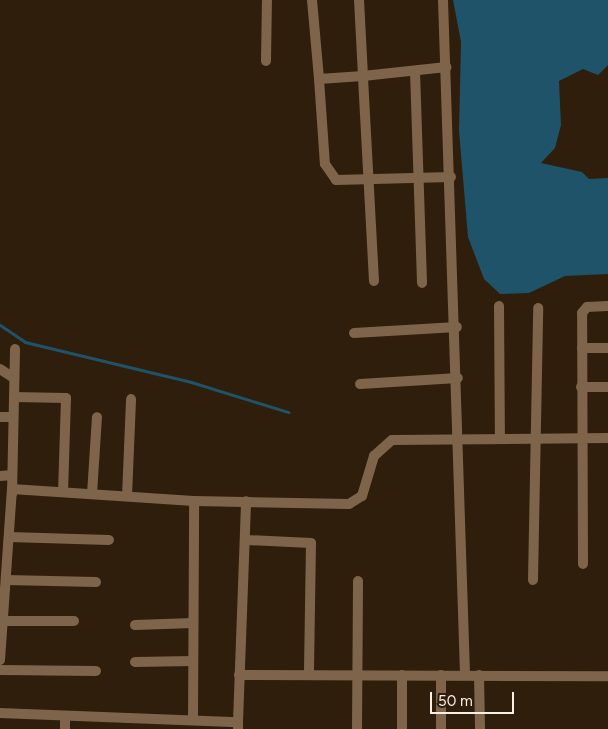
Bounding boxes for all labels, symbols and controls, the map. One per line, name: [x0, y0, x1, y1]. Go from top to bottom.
scale bar: [433, 682, 517, 714]
text: 50 m: [438, 692, 473, 710]

